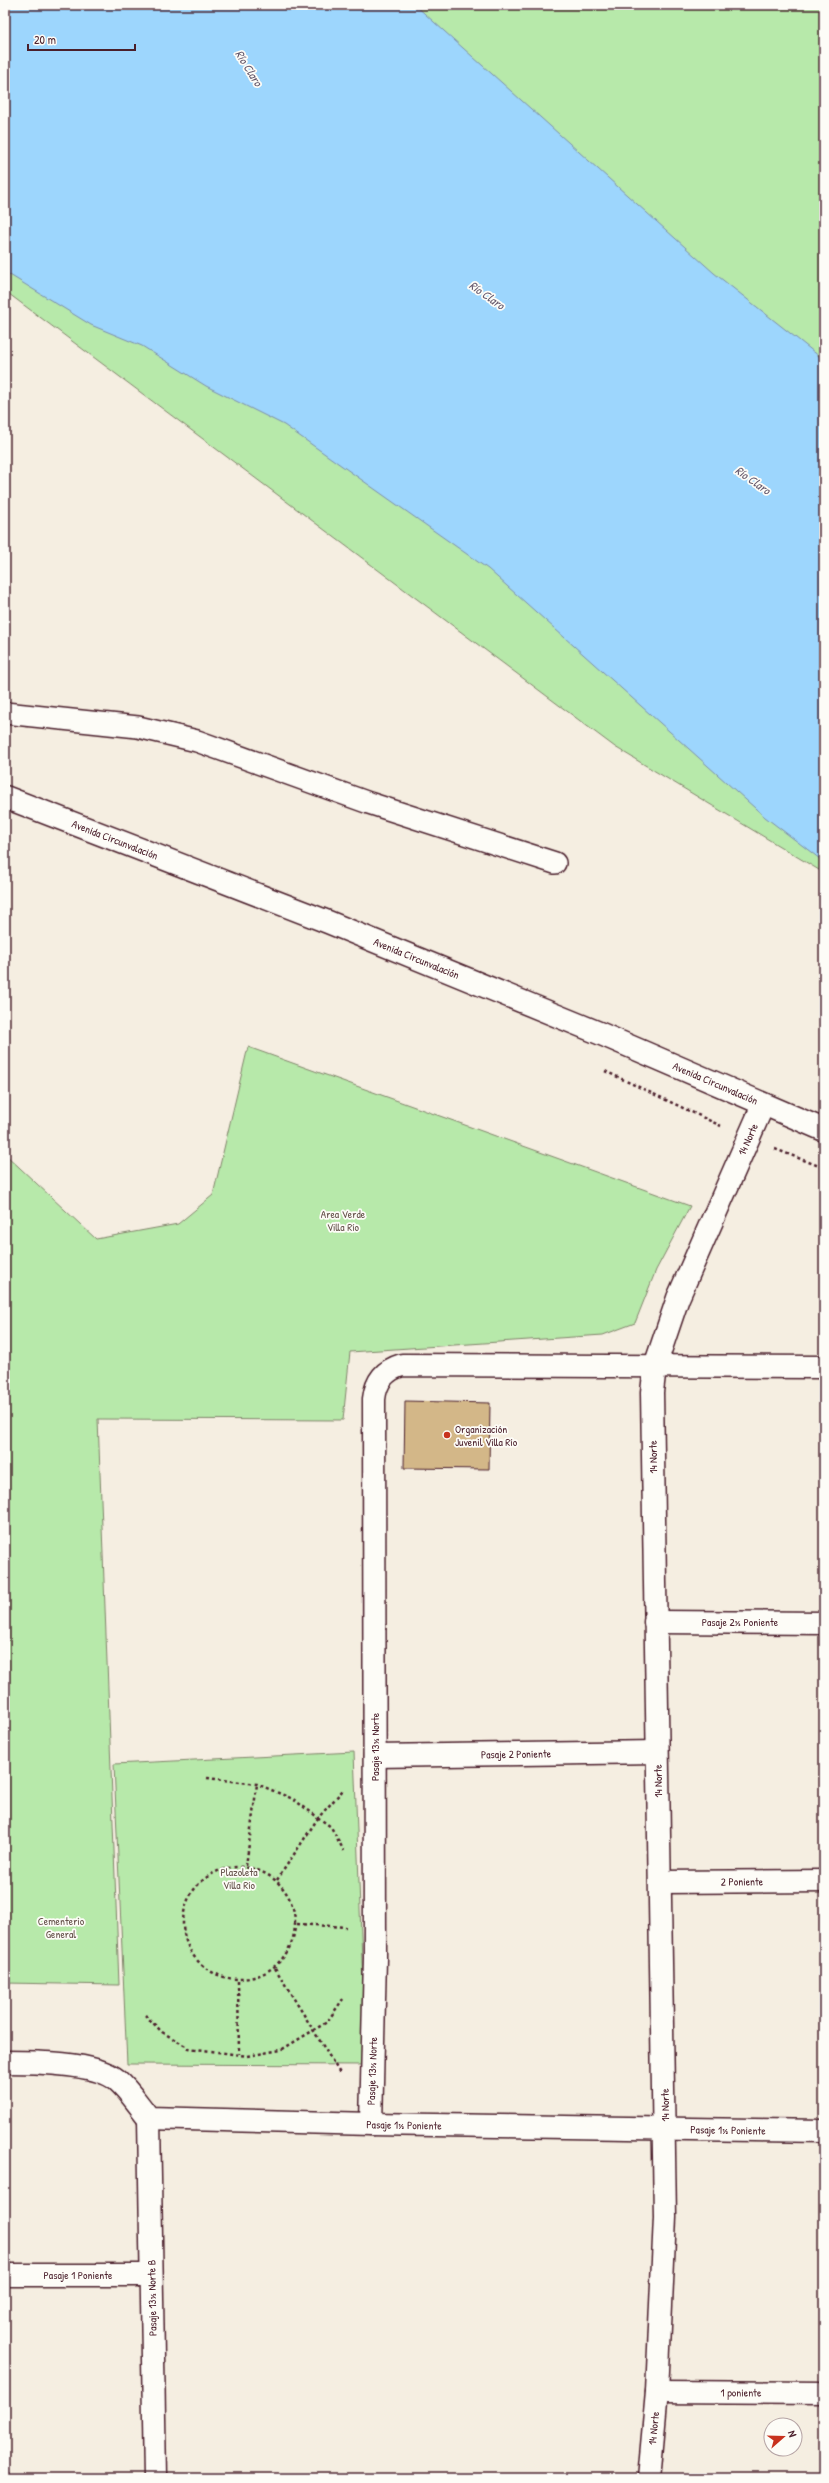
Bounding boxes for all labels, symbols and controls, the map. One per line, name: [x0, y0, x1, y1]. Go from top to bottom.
scale bar: [28, 26, 135, 52]
text: 20 m: [34, 31, 56, 48]
water label: Río Claro: [231, 47, 267, 90]
water label: Río Claro: [466, 277, 509, 314]
water label: Río Claro: [732, 462, 775, 499]
street label: Avenida Circunvalación: [70, 817, 160, 863]
street label: Avenida Circunvalación: [372, 934, 461, 982]
street label: Avenida Circunvalación: [671, 1059, 760, 1108]
street label: 14 Norte: [735, 1121, 761, 1157]
park label: Area Verde Villa Río: [321, 1207, 366, 1234]
place label: Organización Juvenil Villa Río: [455, 1422, 518, 1449]
marker: Organización Juvenil Villa Río: [442, 1430, 452, 1440]
street label: 14 Norte: [646, 1440, 660, 1474]
street label: Pasaje 2½ Poniente: [702, 1615, 779, 1629]
street label: Pasaje 13½ Norte: [368, 1712, 382, 1781]
street label: Pasaje 2 Poniente: [481, 1746, 552, 1761]
street label: 14 Norte: [651, 1764, 665, 1798]
park label: Plazoleta Villa Río: [220, 1865, 258, 1892]
street label: 2 Poniente: [721, 1874, 764, 1889]
park label: Cementerio General: [38, 1914, 85, 1941]
street label: Pasaje 13½ Norte: [364, 2036, 380, 2105]
street label: 14 Norte: [658, 2088, 672, 2122]
street label: Pasaje 1½ Poniente: [366, 2117, 442, 2133]
street label: Pasaje 1½ Poniente: [690, 2122, 766, 2138]
street label: Pasaje 13½ Norte B: [144, 2259, 160, 2336]
street label: Pasaje 1 Poniente: [44, 2268, 113, 2282]
street label: 1 poniente: [721, 2385, 762, 2400]
street label: 14 Norte: [645, 2410, 662, 2445]
north arrow: [763, 2417, 803, 2457]
text: N: [785, 2428, 800, 2439]

